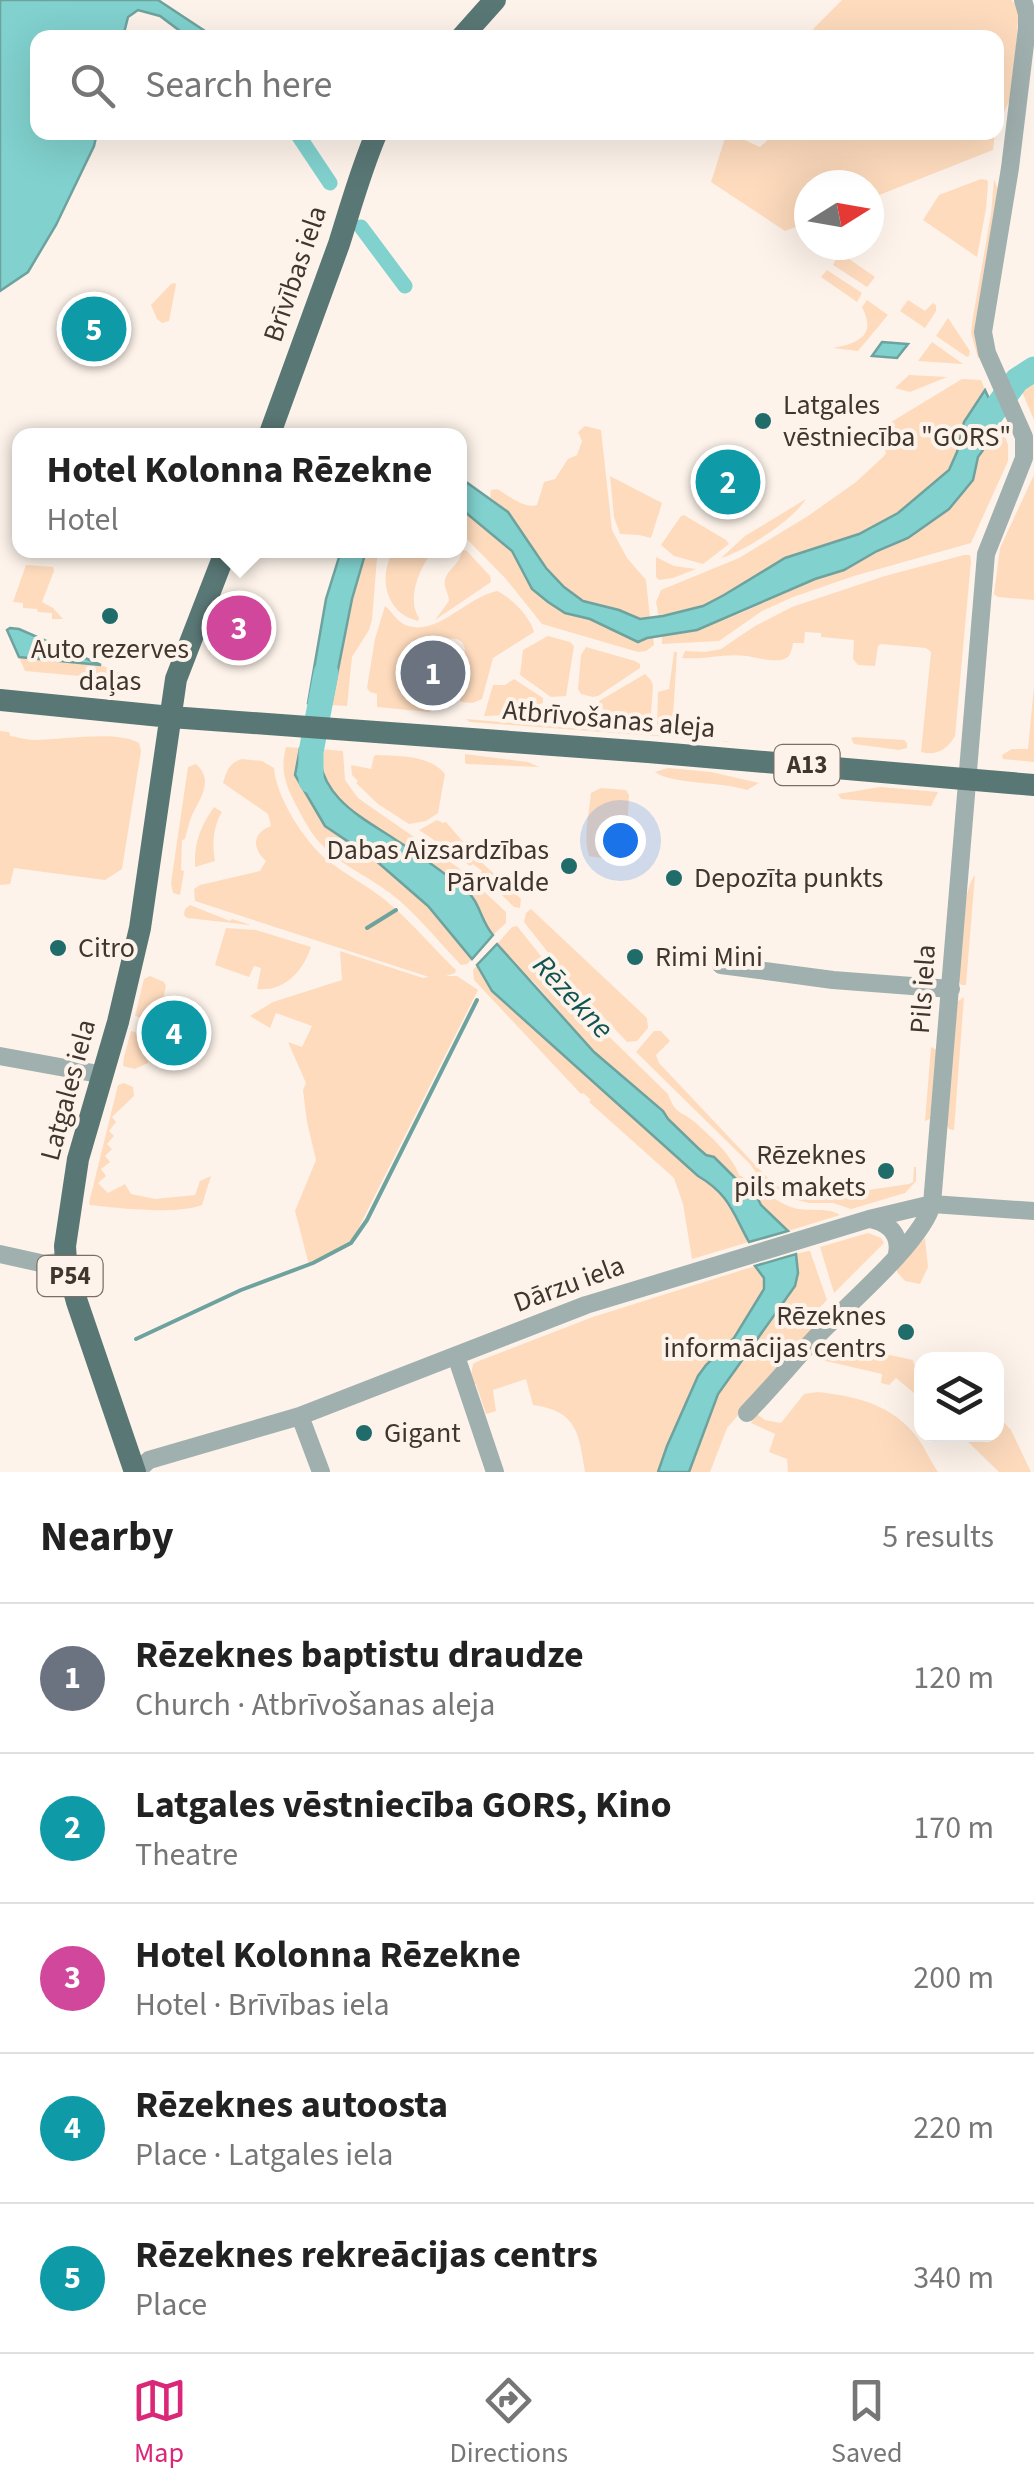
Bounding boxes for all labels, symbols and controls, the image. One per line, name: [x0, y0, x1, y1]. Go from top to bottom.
search box: [30, 30, 1004, 140]
icon: search: [65, 58, 120, 113]
text: Search here: [145, 58, 332, 112]
north arrow: [794, 170, 884, 260]
street label: Brīvības iela: [253, 201, 337, 347]
pin: 5: [62, 292, 126, 366]
place label: Latgales vēstniecība "GORS": [783, 385, 1011, 457]
marker: Latgales vēstniecība "GORS": [752, 410, 774, 432]
popup: [12, 428, 467, 558]
text: Hotel Kolonna Rēzekne: [47, 443, 432, 497]
pin: 2: [696, 444, 760, 520]
text: Hotel: [47, 497, 119, 543]
pin: 3: [206, 590, 272, 666]
marker: Auto rezerves daļas: [99, 605, 121, 627]
place label: Auto rezerves daļas: [31, 629, 189, 701]
pin: 1: [400, 636, 466, 710]
street label: Atbrīvošanas aleja: [501, 690, 717, 748]
road number: A13: [774, 745, 840, 785]
your location: [595, 815, 646, 866]
place label: Dabas Aizsardzības Pārvalde: [327, 830, 549, 902]
marker: Dabas Aizsardzības Pārvalde: [558, 855, 580, 877]
place label: Depozīta punkts: [694, 858, 883, 898]
marker: Depozīta punkts: [663, 867, 685, 889]
place label: Citro: [78, 928, 135, 968]
marker: Citro: [47, 937, 69, 959]
place label: Rimi Mini: [655, 937, 763, 977]
street label: Pils iela: [900, 943, 946, 1035]
water label: Rēzekne: [523, 945, 623, 1049]
marker: Rimi Mini: [624, 946, 646, 968]
pin: 4: [142, 996, 206, 1070]
street label: Latgales iela: [30, 1015, 106, 1165]
place label: Rēzeknes pils makets: [734, 1135, 866, 1207]
marker: Rēzeknes pils makets: [875, 1160, 897, 1182]
street label: Dārzu iela: [508, 1245, 630, 1323]
road number: P54: [38, 1256, 102, 1296]
place label: Rēzeknes informācijas centrs: [663, 1296, 886, 1368]
marker: Rēzeknes informācijas centrs: [895, 1321, 917, 1343]
map controls: [914, 1352, 1004, 1442]
button: layers: [914, 1352, 1004, 1442]
place label: Gigant: [384, 1413, 461, 1453]
marker: Gigant: [353, 1422, 375, 1444]
text: Nearby: [40, 1507, 174, 1567]
text: 5 results: [882, 1514, 994, 1560]
text: Rēzeknes baptistu draudze: [135, 1628, 584, 1682]
text: 1: [64, 1655, 81, 1701]
text: 120 m: [913, 1655, 994, 1701]
text: Church · Atbrīvošanas aleja: [135, 1682, 495, 1728]
text: Latgales vēstniecība GORS, Kino: [135, 1778, 672, 1832]
text: 2: [64, 1805, 81, 1851]
text: 170 m: [913, 1805, 994, 1851]
text: Theatre: [135, 1832, 238, 1878]
text: Hotel Kolonna Rēzekne: [135, 1928, 521, 1982]
text: 3: [64, 1955, 81, 2001]
text: 200 m: [913, 1955, 994, 2001]
text: Hotel · Brīvības iela: [135, 1982, 390, 2028]
text: Rēzeknes autoosta: [135, 2078, 448, 2132]
text: 4: [64, 2105, 81, 2151]
text: 220 m: [913, 2105, 994, 2151]
text: Place · Latgales iela: [135, 2132, 393, 2178]
text: Rēzeknes rekreācijas centrs: [135, 2228, 598, 2282]
text: 5: [64, 2255, 81, 2301]
text: 340 m: [913, 2255, 994, 2301]
text: Place: [135, 2282, 207, 2328]
tab: Map: [132, 2373, 187, 2473]
tab: Directions: [450, 2373, 568, 2473]
tab: Saved: [831, 2373, 902, 2473]

